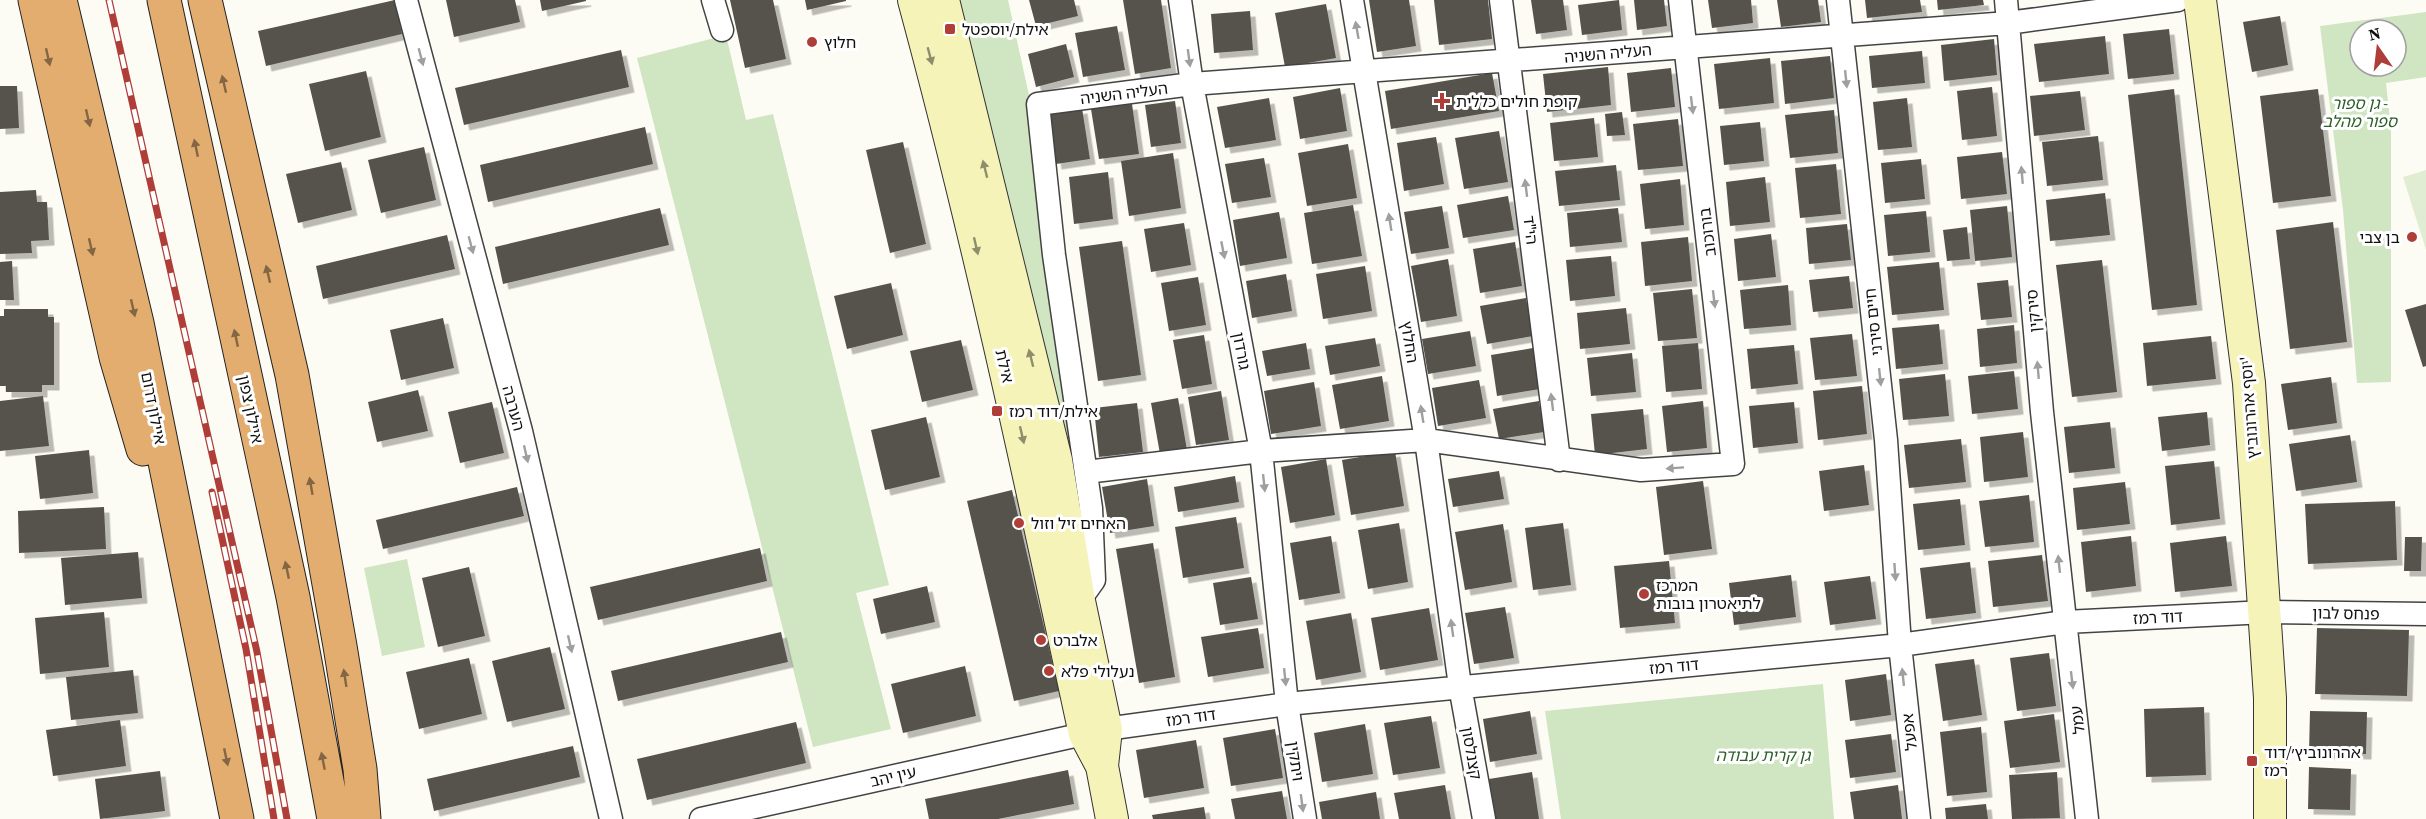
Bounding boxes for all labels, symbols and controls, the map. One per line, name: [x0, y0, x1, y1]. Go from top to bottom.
place label: אילת/יוספטל: [962, 18, 1049, 40]
north arrow: [2348, 18, 2408, 78]
one-way arrow: [1352, 20, 1361, 39]
text: N: [2366, 21, 2383, 46]
marker: אילת/יוספטל: [943, 22, 957, 36]
place label: חלוץ: [824, 31, 856, 53]
marker: חלוץ: [805, 35, 819, 49]
street label: העליה השניה: [1563, 38, 1653, 68]
one-way arrow: [925, 47, 935, 66]
one-way arrow: [44, 48, 53, 67]
one-way arrow: [417, 48, 426, 66]
one-way arrow: [1184, 49, 1193, 68]
one-way arrow: [1841, 70, 1851, 89]
one-way arrow: [219, 75, 228, 94]
street label: העליה השניה: [1079, 77, 1169, 109]
place label: קופת חולים כללית: [1456, 90, 1578, 112]
marker: קופת חולים כללית: [1433, 92, 1451, 110]
park label: גן ספור - ספור מהלב: [2323, 92, 2399, 132]
one-way arrow: [1687, 95, 1697, 114]
one-way arrow: [84, 109, 94, 127]
one-way arrow: [190, 138, 200, 157]
one-way arrow: [980, 160, 990, 178]
one-way arrow: [2017, 166, 2026, 185]
one-way arrow: [1521, 178, 1530, 197]
street label: בורוכוב: [1693, 206, 1721, 258]
one-way arrow: [1385, 212, 1394, 231]
street label: הי"ד: [1518, 214, 1544, 246]
place label: בן צבי: [2359, 226, 2400, 248]
marker: בן צבי: [2405, 230, 2419, 244]
one-way arrow: [466, 236, 476, 254]
one-way arrow: [972, 237, 982, 255]
one-way arrow: [87, 238, 97, 256]
one-way arrow: [1219, 240, 1228, 259]
one-way arrow: [263, 265, 273, 283]
street label: חיים סירני: [1859, 287, 1887, 357]
one-way arrow: [1710, 289, 1719, 308]
street label: סירקין: [2020, 289, 2046, 333]
one-way arrow: [129, 299, 139, 317]
street label: החלוץ: [1396, 319, 1424, 365]
one-way arrow: [231, 329, 240, 348]
street label: גורדון: [1228, 330, 1256, 372]
street label: אילת: [990, 347, 1020, 385]
one-way arrow: [1026, 349, 1036, 368]
street label: יוסף אהרונוביץ': [2234, 356, 2264, 460]
one-way arrow: [2033, 360, 2043, 379]
one-way arrow: [1875, 368, 1884, 387]
street label: איילון דרום: [136, 370, 172, 446]
street label: איילון צפון: [233, 373, 269, 445]
street label: הערבה: [497, 383, 531, 433]
one-way arrow: [1547, 392, 1557, 411]
place label: אילת/דוד רמז: [1009, 400, 1098, 422]
marker: אילת/דוד רמז: [990, 404, 1004, 418]
one-way arrow: [1417, 405, 1426, 424]
one-way arrow: [1017, 426, 1027, 445]
one-way arrow: [522, 445, 531, 464]
one-way arrow: [1665, 463, 1684, 472]
one-way arrow: [1260, 474, 1269, 493]
one-way arrow: [307, 476, 316, 495]
place label: האחים זיל וזול: [1031, 512, 1126, 534]
marker: האחים זיל וזול: [1012, 516, 1026, 530]
one-way arrow: [2054, 554, 2064, 573]
one-way arrow: [281, 561, 291, 579]
one-way arrow: [1890, 562, 1900, 581]
place label: המרכז לתיאטרון בובות: [1656, 574, 1761, 614]
marker: המרכז לתיאטרון בובות: [1637, 587, 1651, 601]
street label: פנחס לבון: [2312, 601, 2380, 625]
street label: דוד רמז: [2132, 605, 2184, 629]
one-way arrow: [1447, 619, 1456, 638]
place label: אלברט: [1053, 629, 1098, 651]
marker: אלברט: [1034, 633, 1048, 647]
one-way arrow: [566, 635, 576, 653]
street label: דוד רמז: [1648, 653, 1700, 679]
place label: נעלולי פלא: [1061, 660, 1134, 682]
marker: נעלולי פלא: [1042, 664, 1056, 678]
one-way arrow: [341, 668, 350, 687]
one-way arrow: [1280, 668, 1290, 687]
one-way arrow: [1898, 668, 1908, 687]
one-way arrow: [2067, 671, 2077, 690]
street label: דוד רמז: [1165, 703, 1218, 731]
street label: עמל: [2064, 705, 2090, 735]
street label: אפעל: [1896, 712, 1922, 752]
street label: קצנלסון: [1457, 725, 1487, 781]
street label: ויתקין: [1282, 740, 1310, 782]
place label: אהרונוביץ׳/דוד רמז: [2264, 741, 2361, 781]
park label: גן קרית עבודה: [1716, 744, 1811, 766]
one-way arrow: [221, 747, 231, 766]
one-way arrow: [318, 752, 327, 771]
marker: אהרונוביץ׳/דוד רמז: [2245, 754, 2259, 768]
street label: עין יהב: [868, 760, 918, 792]
one-way arrow: [1298, 794, 1307, 813]

